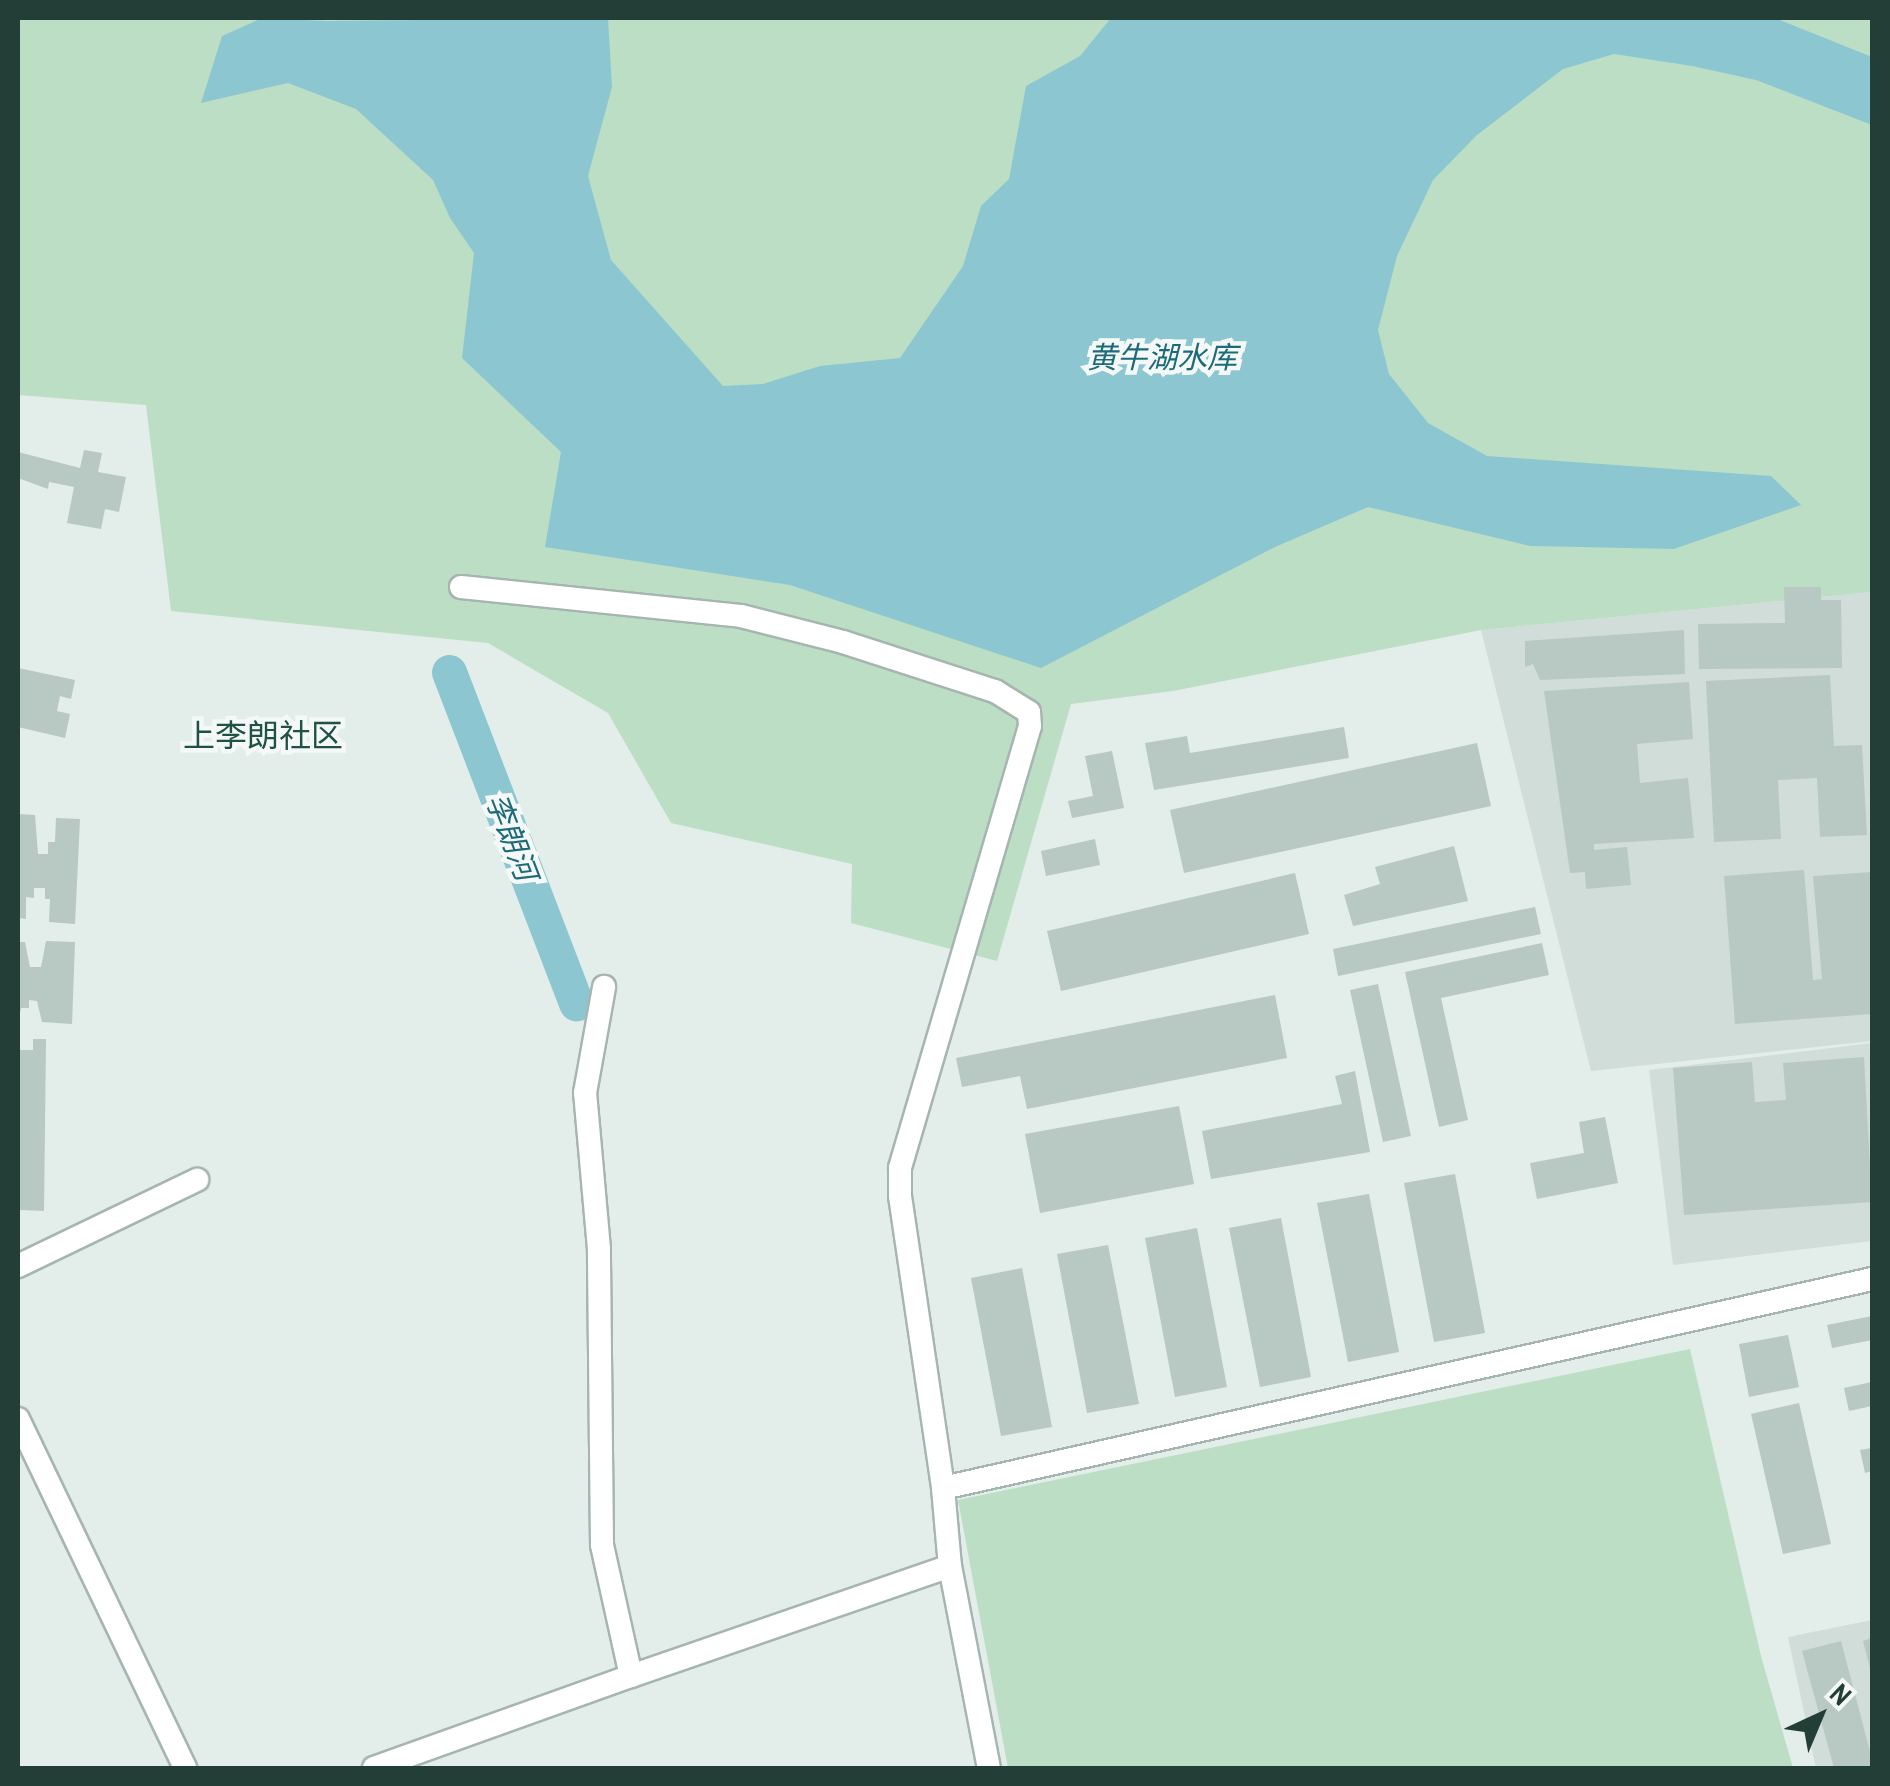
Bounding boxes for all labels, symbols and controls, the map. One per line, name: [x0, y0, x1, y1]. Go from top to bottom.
water label: 黄牛湖水库: [1087, 339, 1237, 375]
district label: 上李朗社区: [183, 717, 343, 755]
water label: 李朗河: [479, 789, 545, 885]
north arrow: [1770, 1666, 1870, 1766]
text: N: [1822, 1675, 1860, 1714]

